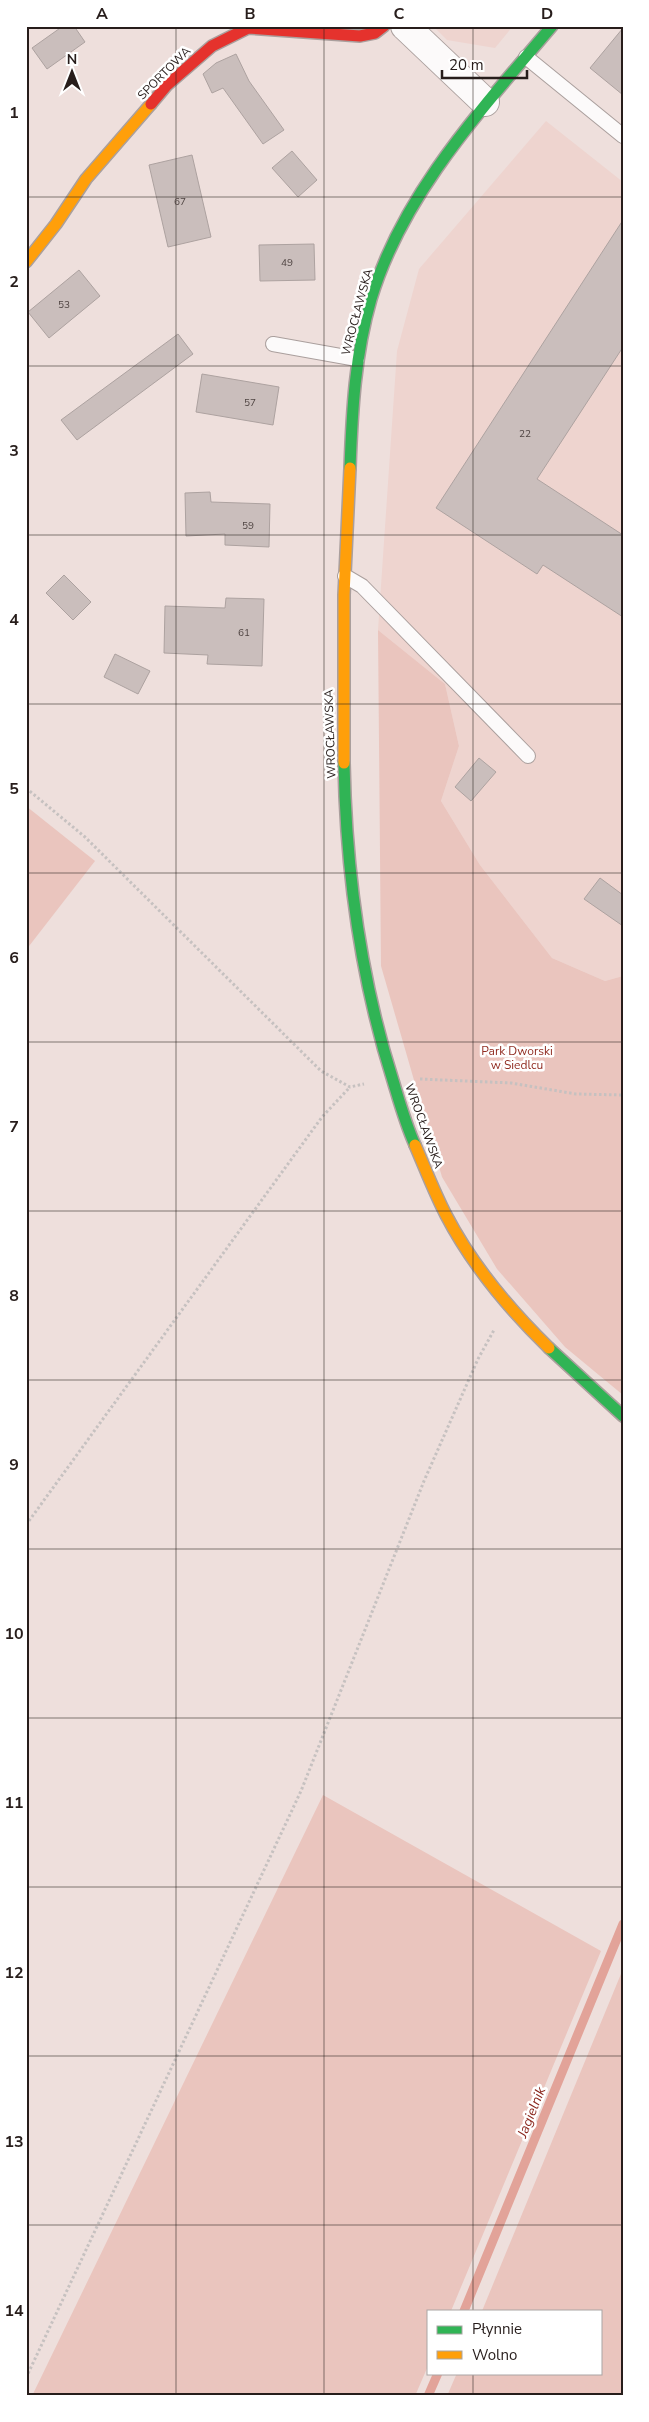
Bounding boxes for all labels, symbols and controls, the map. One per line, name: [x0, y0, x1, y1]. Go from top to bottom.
text: A: [96, 3, 108, 25]
text: B: [244, 3, 256, 25]
text: C: [394, 3, 405, 25]
text: D: [541, 3, 553, 25]
street label: SPORTOWA: [134, 43, 194, 103]
north arrow: [48, 48, 98, 98]
scale bar: [442, 48, 526, 80]
text: N: [67, 50, 77, 69]
text: 20 m: [449, 55, 484, 75]
text: 1: [9, 102, 19, 124]
house number: 67: [174, 195, 186, 209]
house number: 49: [281, 256, 293, 270]
street label: WROCŁAWSKA: [338, 267, 376, 357]
text: 2: [9, 271, 19, 293]
house number: 53: [58, 298, 70, 312]
house number: 57: [244, 396, 256, 410]
house number: 22: [519, 427, 531, 441]
text: 3: [9, 440, 19, 462]
house number: 59: [242, 519, 254, 533]
text: 4: [9, 609, 19, 631]
house number: 61: [238, 626, 250, 640]
street label: WROCŁAWSKA: [320, 689, 340, 779]
text: 5: [9, 778, 19, 800]
text: 6: [9, 947, 19, 969]
park label: Park Dworski w Siedlcu: [481, 1043, 553, 1073]
street label: WROCŁAWSKA: [401, 1081, 447, 1171]
text: 7: [9, 1116, 19, 1138]
text: 8: [9, 1285, 19, 1307]
text: 9: [9, 1454, 19, 1476]
text: 10: [4, 1623, 24, 1645]
text: 11: [4, 1792, 24, 1814]
text: 12: [4, 1962, 24, 1984]
water label: Jagielnik: [512, 2083, 551, 2141]
text: 13: [4, 2131, 24, 2153]
text: 14: [4, 2300, 24, 2322]
legend: [427, 2310, 602, 2374]
text: Płynnie: [472, 2319, 522, 2339]
text: Wolno: [472, 2345, 517, 2365]

